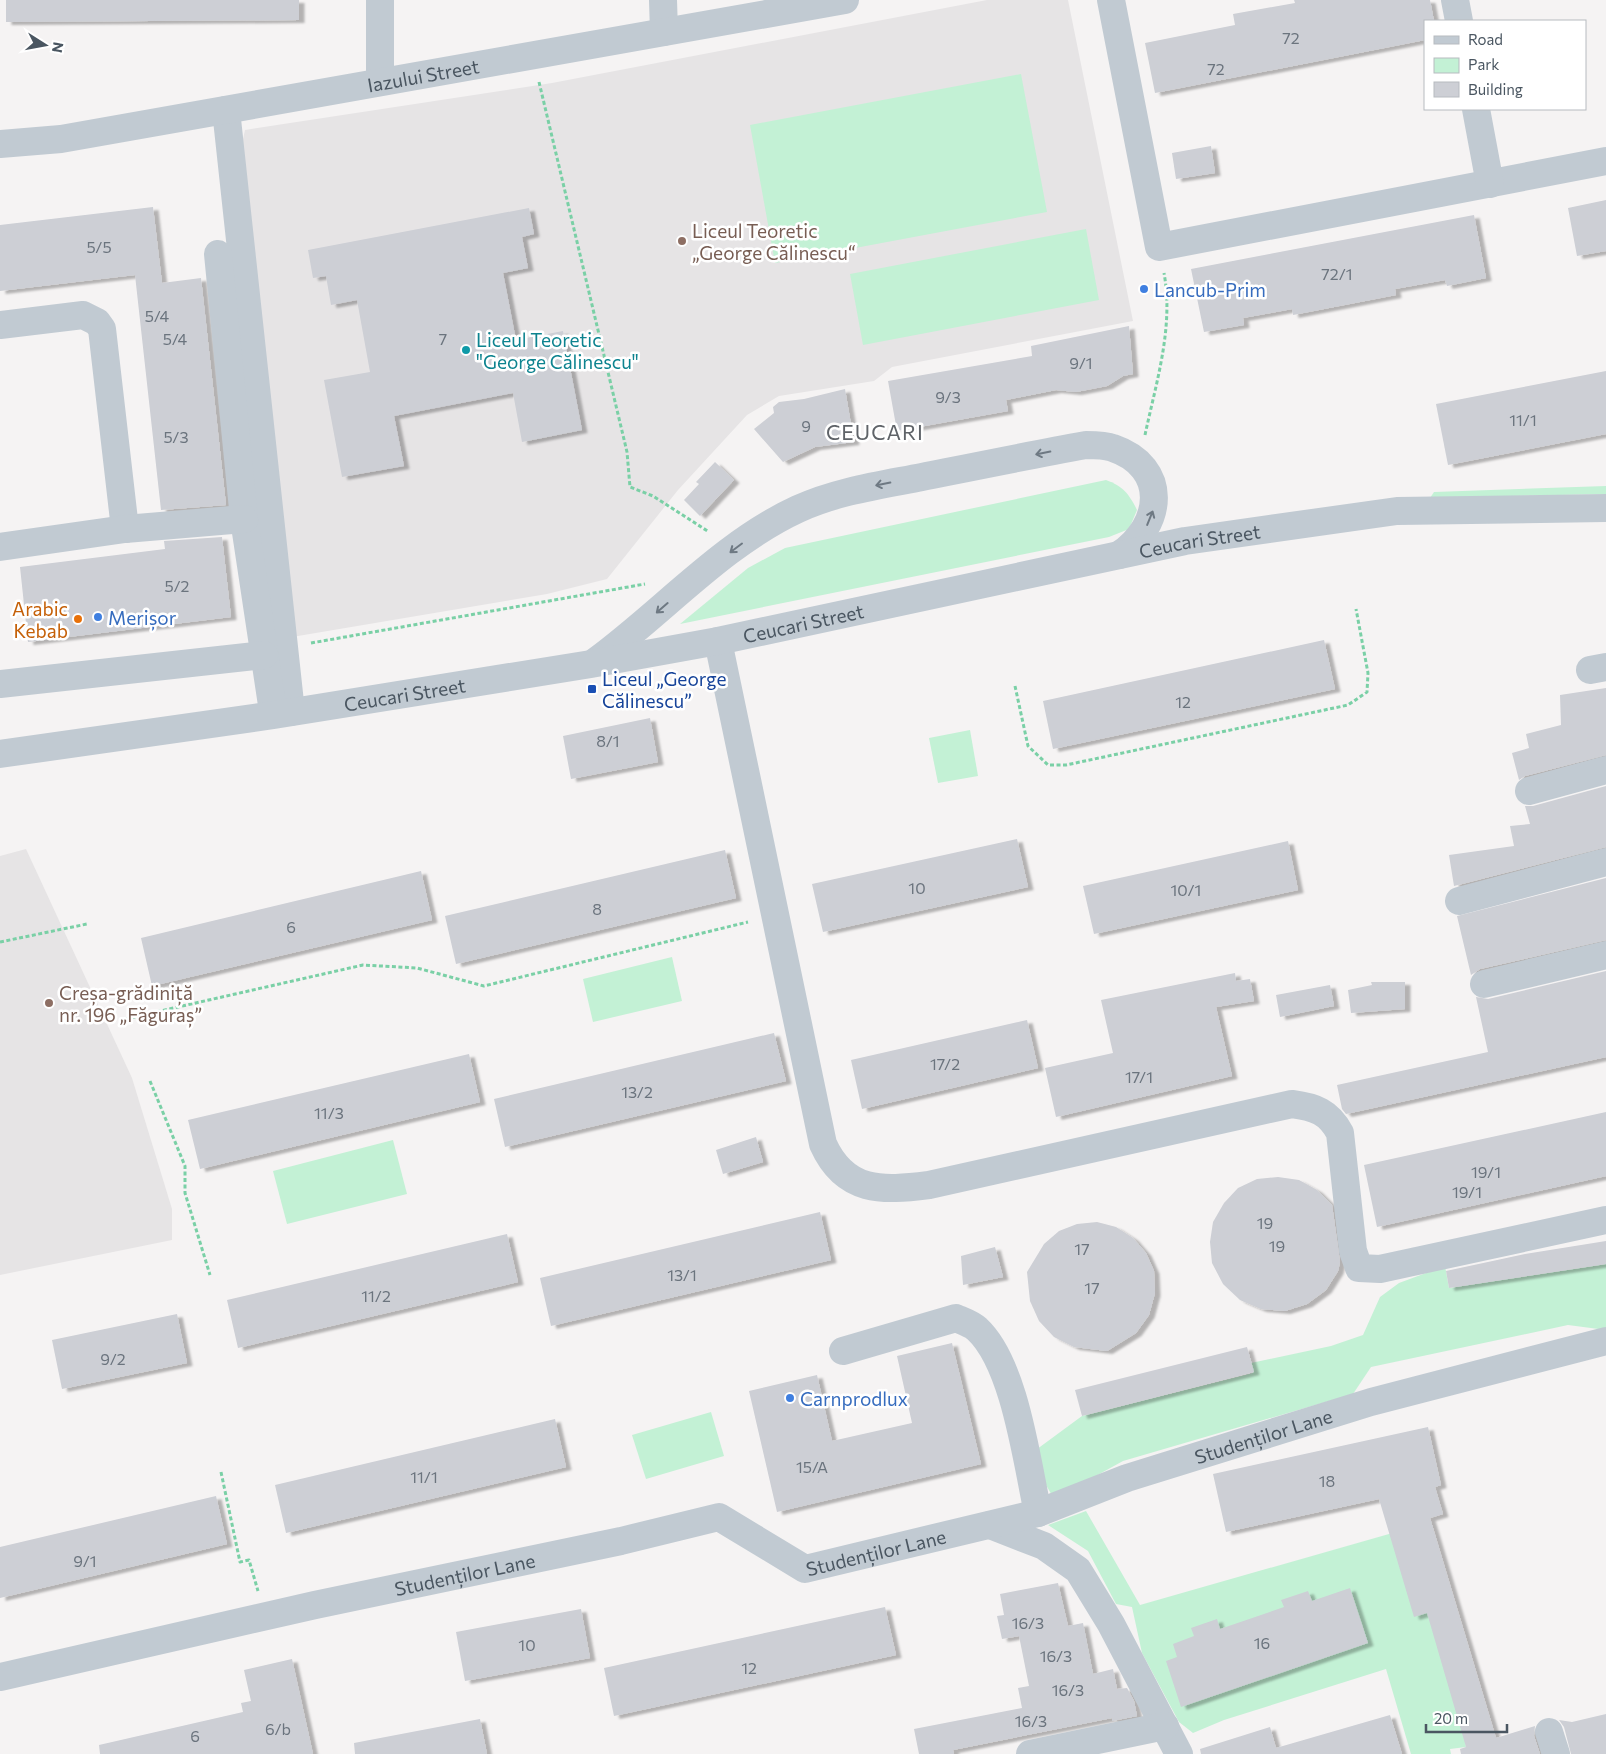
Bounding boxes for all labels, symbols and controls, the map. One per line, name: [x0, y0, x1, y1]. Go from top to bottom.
north arrow: [20, 20, 70, 70]
legend: [1424, 20, 1586, 110]
house number: 72: [1282, 28, 1300, 47]
text: Road: [1468, 30, 1503, 48]
text: N: [49, 41, 68, 54]
street label: Iazului Street: [365, 54, 481, 96]
text: Park: [1468, 55, 1499, 73]
house number: 72: [1207, 59, 1225, 78]
text: Building: [1468, 80, 1523, 98]
place label: Liceul Teoretic „George Călinescu“: [692, 219, 856, 264]
marker: Liceul Teoretic „George Călinescu“: [676, 235, 688, 247]
house number: 5/5: [86, 237, 112, 256]
house number: 72/1: [1321, 264, 1353, 283]
place label: Lancub-Prim: [1154, 278, 1266, 301]
marker: Lancub-Prim: [1138, 283, 1150, 295]
house number: 5/4: [145, 306, 170, 325]
place label: Liceul Teoretic "George Călinescu": [476, 328, 639, 373]
house number: 5/4: [163, 329, 188, 348]
house number: 7: [439, 329, 447, 348]
marker: Liceul Teoretic "George Călinescu": [460, 344, 472, 356]
house number: 9/1: [1069, 353, 1093, 372]
house number: 9/3: [935, 387, 961, 406]
house number: 11/1: [1509, 410, 1537, 429]
house number: 9: [801, 416, 811, 435]
district label: CEUCARI: [826, 419, 924, 444]
house number: 5/3: [163, 427, 189, 446]
one-way arrow: [1035, 449, 1051, 458]
one-way arrow: [876, 480, 892, 490]
one-way arrow: [1146, 511, 1155, 526]
street label: Ceucari Street: [1137, 519, 1262, 562]
one-way arrow: [729, 543, 743, 553]
house number: 5/2: [165, 576, 190, 595]
place label: Arabic Kebab: [12, 597, 68, 642]
street label: Ceucari Street: [741, 599, 866, 647]
one-way arrow: [655, 602, 668, 614]
place label: Merișor: [108, 606, 177, 631]
marker: Merișor: [92, 611, 104, 623]
marker: Arabic Kebab: [72, 613, 84, 625]
place label: Liceul „George Călinescu”: [602, 667, 726, 712]
street label: Ceucari Street: [342, 673, 467, 715]
marker: Liceul „George Călinescu”: [586, 683, 598, 695]
house number: 12: [1175, 692, 1191, 711]
house number: 8/1: [596, 731, 620, 750]
house number: 10: [908, 878, 926, 897]
house number: 10/1: [1171, 880, 1201, 899]
house number: 8: [592, 899, 602, 918]
house number: 6: [286, 917, 296, 936]
place label: Creșa-grădiniță nr. 196 „Făguraș”: [59, 981, 202, 1028]
marker: Creșa-grădiniță nr. 196 „Făguraș”: [43, 997, 55, 1009]
house number: 17/2: [930, 1054, 960, 1073]
house number: 17/1: [1125, 1067, 1153, 1086]
house number: 13/2: [621, 1082, 653, 1101]
house number: 11/3: [314, 1103, 344, 1122]
house number: 19/1: [1471, 1162, 1501, 1181]
house number: 19/1: [1452, 1182, 1482, 1201]
house number: 19: [1257, 1213, 1273, 1232]
house number: 19: [1269, 1236, 1285, 1255]
house number: 17: [1074, 1239, 1090, 1258]
house number: 13/1: [667, 1265, 697, 1284]
house number: 17: [1084, 1278, 1100, 1297]
house number: 11/2: [361, 1286, 391, 1305]
house number: 9/2: [100, 1349, 126, 1368]
place label: Carnprodlux: [800, 1387, 908, 1410]
marker: Carnprodlux: [784, 1392, 796, 1404]
street label: Studenților Lane: [1191, 1403, 1335, 1468]
house number: 15/A: [796, 1457, 828, 1476]
house number: 11/1: [410, 1467, 438, 1486]
house number: 18: [1319, 1471, 1335, 1490]
street label: Studenților Lane: [804, 1524, 948, 1580]
street label: Studenților Lane: [392, 1548, 537, 1600]
house number: 9/1: [73, 1551, 97, 1570]
house number: 16/3: [1012, 1613, 1044, 1632]
house number: 16: [1254, 1633, 1270, 1652]
house number: 10: [518, 1635, 536, 1654]
house number: 16/3: [1040, 1646, 1072, 1665]
house number: 12: [741, 1658, 757, 1677]
house number: 16/3: [1052, 1680, 1084, 1699]
scale bar: [1426, 1702, 1507, 1734]
text: 20 m: [1434, 1709, 1468, 1727]
house number: 16/3: [1015, 1711, 1047, 1730]
house number: 6/b: [265, 1719, 291, 1738]
house number: 6: [190, 1726, 200, 1745]

